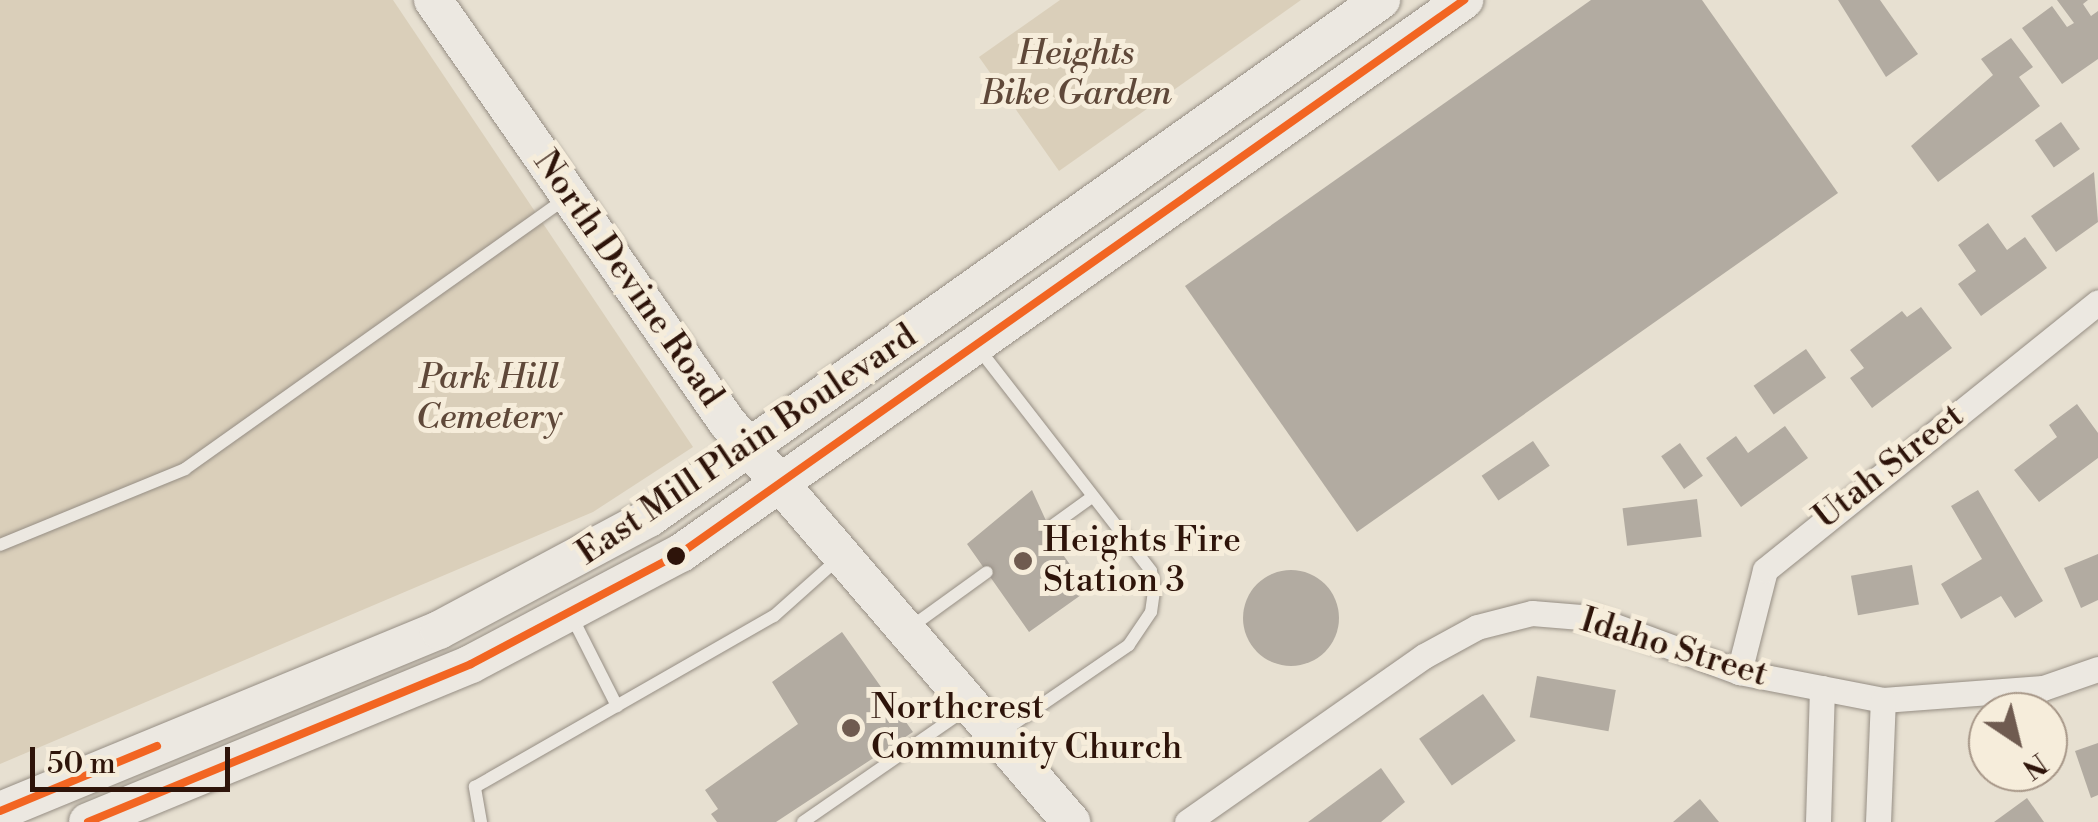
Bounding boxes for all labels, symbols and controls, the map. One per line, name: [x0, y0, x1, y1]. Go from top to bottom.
park label: Heights Bike Garden: [980, 33, 1172, 115]
street label: North Devine Road: [524, 143, 732, 415]
street label: East Mill Plain Boulevard: [569, 315, 925, 575]
park label: Park Hill Cemetery: [416, 357, 562, 439]
street label: Utah Street: [1806, 395, 1972, 539]
place label: Heights Fire Station 3: [1043, 520, 1241, 602]
unlabelled marker: [666, 546, 686, 566]
marker: Heights Fire Station 3: [1012, 550, 1034, 572]
street label: Idaho Street: [1575, 600, 1773, 696]
place label: Northcrest Community Church: [871, 687, 1182, 769]
north arrow: [1968, 692, 2068, 792]
marker: Northcrest Community Church: [840, 717, 862, 739]
scale bar: [35, 727, 235, 789]
text: 50 m: [47, 745, 116, 783]
text: N: [2015, 745, 2053, 786]

